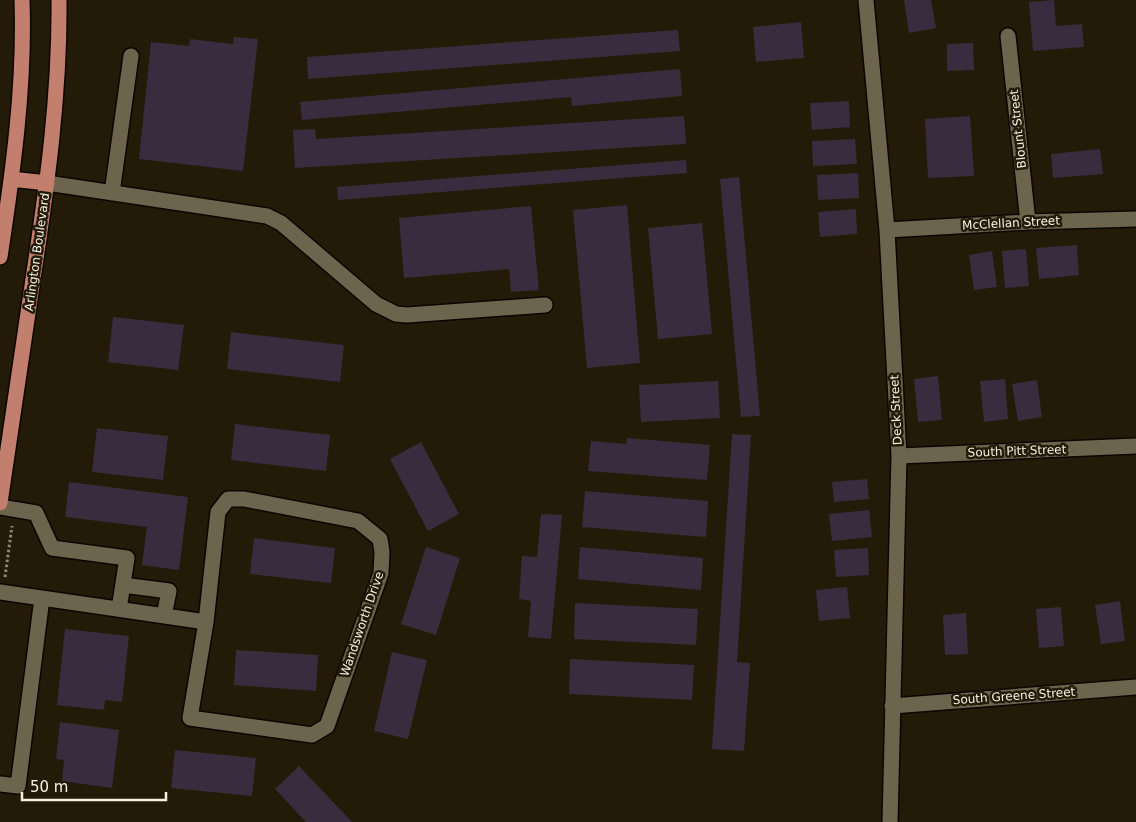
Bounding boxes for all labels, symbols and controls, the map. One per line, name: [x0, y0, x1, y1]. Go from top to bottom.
street label: Blount Street: [1007, 89, 1029, 169]
street label: Arlington Boulevard: [22, 192, 52, 312]
street label: McClellan Street: [962, 213, 1061, 233]
street label: Deck Street: [887, 374, 905, 446]
street label: South Pitt Street: [967, 442, 1067, 460]
street label: Wandsworth Drive: [337, 570, 387, 678]
street label: South Greene Street: [952, 685, 1076, 707]
scale bar: [22, 770, 166, 802]
text: 50 m: [30, 778, 68, 796]

